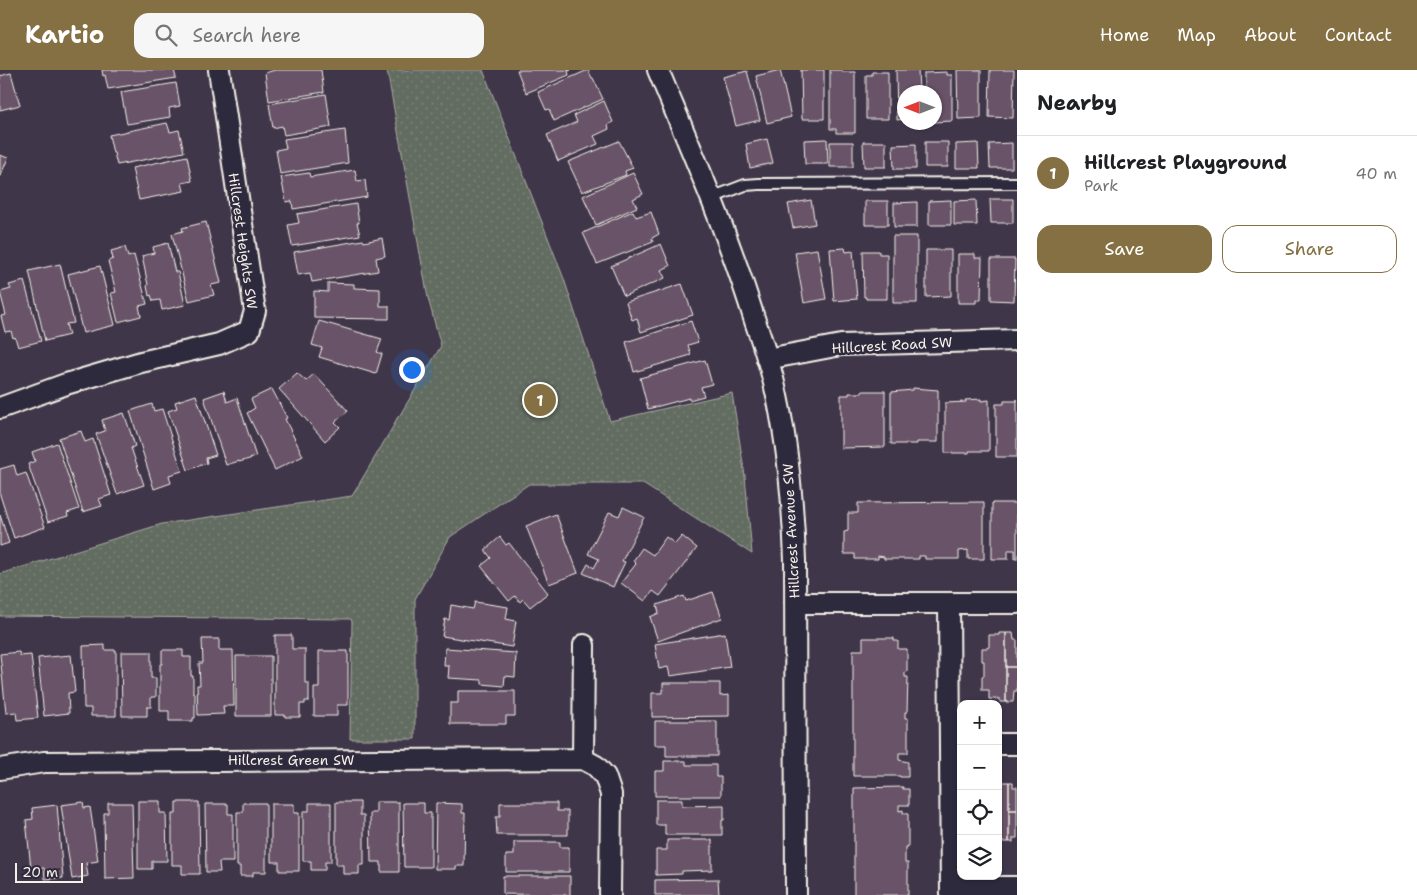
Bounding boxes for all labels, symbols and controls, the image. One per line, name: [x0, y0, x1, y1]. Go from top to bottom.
search box: [134, 13, 484, 58]
text: Kartio: [25, 19, 104, 51]
icon: search: [152, 21, 180, 49]
text: Search here: [192, 23, 301, 48]
text: Home: [1100, 23, 1149, 47]
text: Map: [1177, 23, 1216, 47]
text: About: [1244, 23, 1297, 47]
text: Contact: [1325, 23, 1392, 47]
north arrow: [897, 85, 942, 130]
text: Nearby: [1037, 89, 1117, 117]
text: Hillcrest Playground: [1084, 150, 1287, 175]
text: 1: [1049, 163, 1057, 184]
text: 40 m: [1355, 163, 1397, 184]
street label: Hillcrest Heights SW: [225, 172, 261, 310]
text: Park: [1084, 175, 1118, 196]
button: Save: [1037, 225, 1212, 273]
button: Share: [1222, 225, 1397, 273]
street label: Hillcrest Road SW: [831, 333, 953, 357]
your location: [399, 357, 425, 383]
pin: 1: [524, 381, 556, 419]
street label: Hillcrest Avenue SW: [778, 463, 804, 599]
map controls: [957, 700, 1002, 880]
button: +: [957, 700, 1002, 745]
button: −: [957, 745, 1002, 790]
street label: Hillcrest Green SW: [228, 751, 354, 769]
button: locate: [957, 790, 1002, 835]
button: layers: [957, 835, 1002, 880]
scale bar: [15, 860, 82, 883]
text: 20 m: [22, 863, 58, 881]

